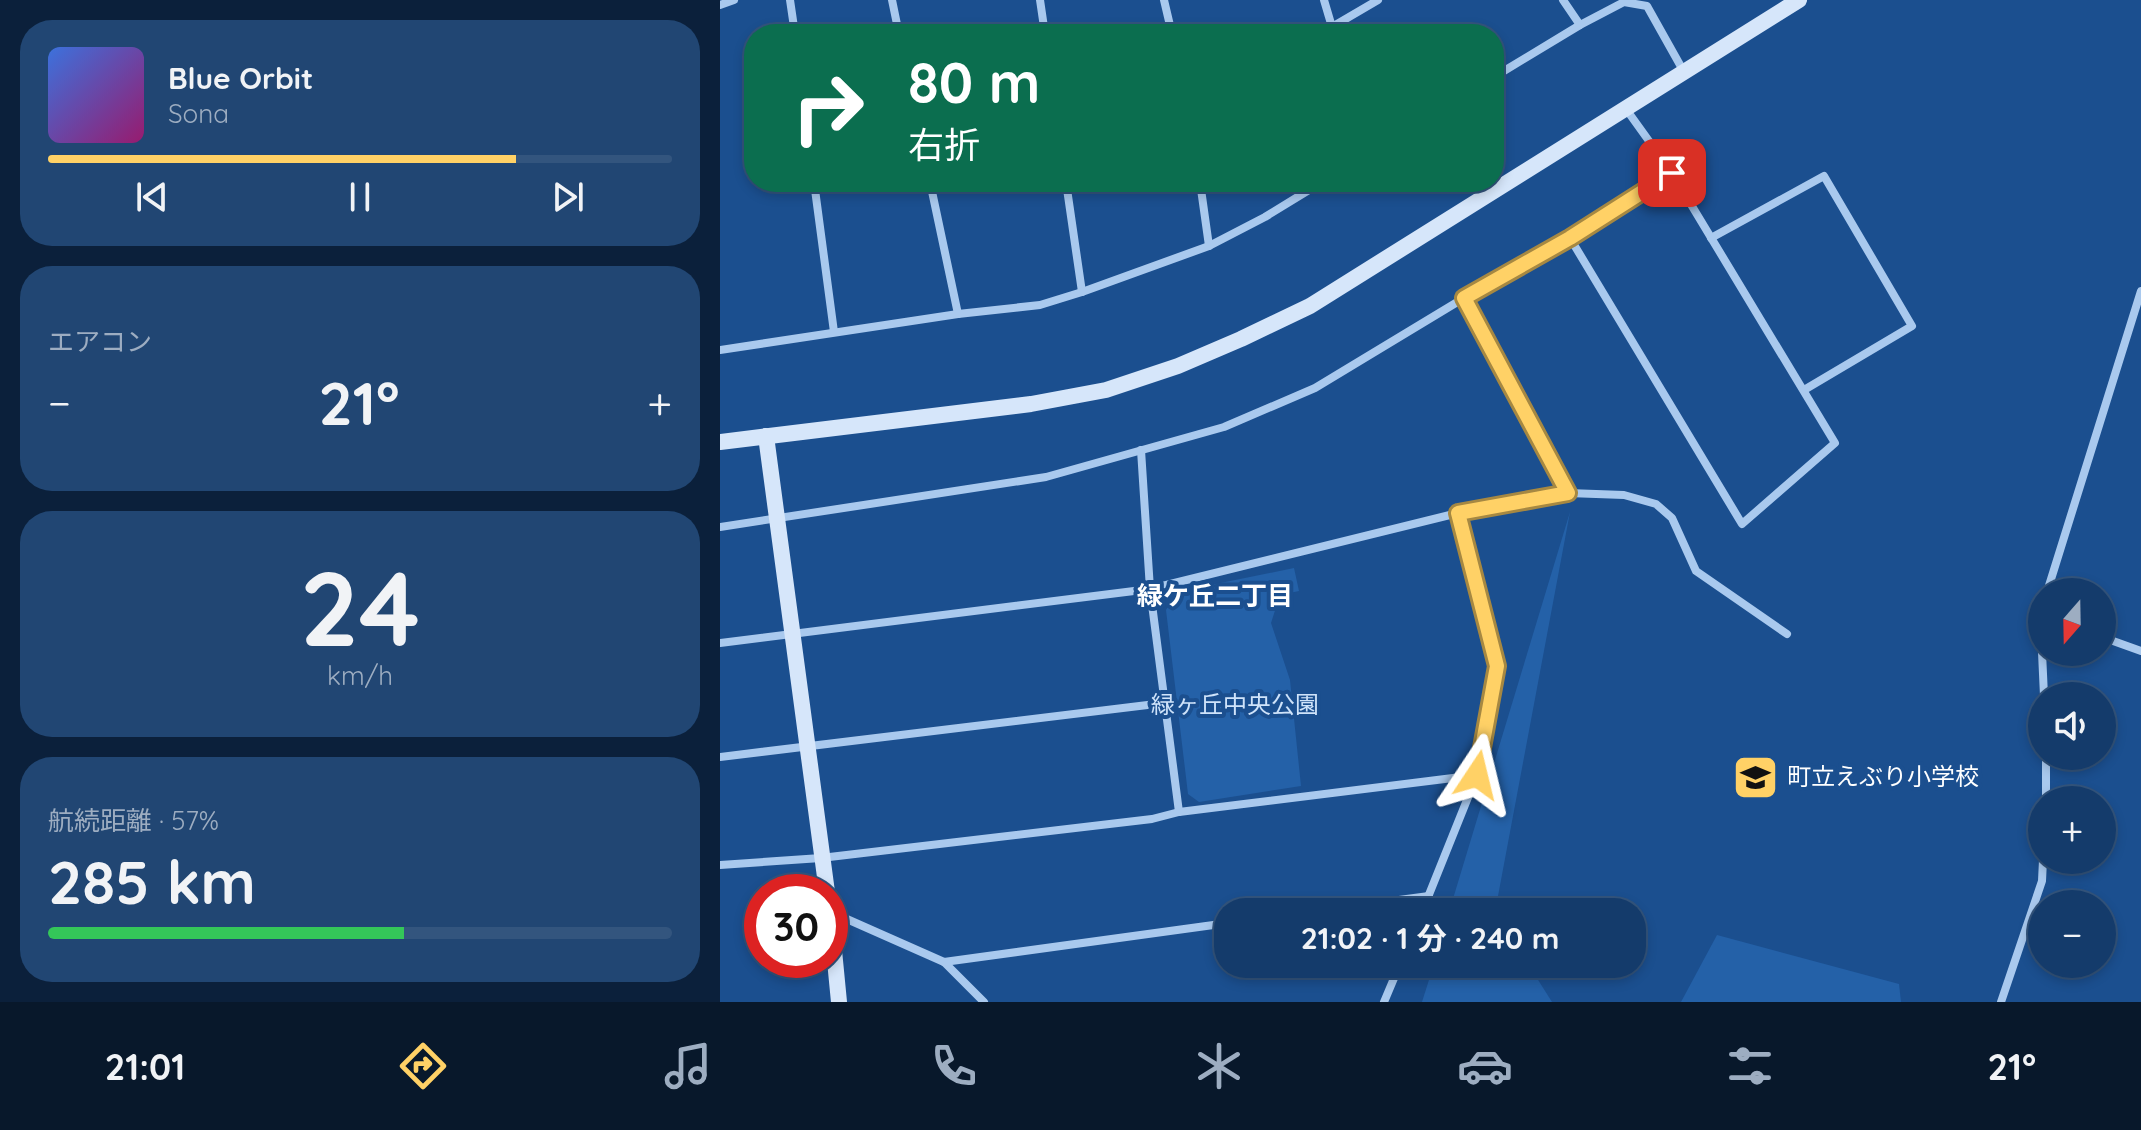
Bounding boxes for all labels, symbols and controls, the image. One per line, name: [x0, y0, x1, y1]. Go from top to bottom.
text: 80 m: [908, 47, 1040, 117]
icon: right: [776, 56, 880, 160]
text: Blue Orbit: [168, 59, 313, 97]
text: Sona: [168, 97, 229, 130]
text: 右折: [908, 122, 980, 167]
pin: [1638, 139, 1706, 207]
icon: arrive: [1650, 151, 1694, 195]
icon: previous: [130, 175, 174, 219]
icon: pause: [338, 175, 382, 219]
icon: next: [546, 175, 590, 219]
text: エアコン: [48, 325, 152, 358]
text: 21°: [319, 365, 400, 440]
text: −: [48, 375, 71, 430]
text: +: [647, 375, 672, 430]
text: 24: [300, 542, 420, 672]
north arrow: [2028, 578, 2116, 666]
map controls: [2028, 578, 2116, 978]
district label: 緑ケ丘二丁目: [1137, 579, 1293, 612]
text: km/h: [327, 659, 393, 692]
button: sound: [2028, 682, 2116, 770]
park label: 緑ヶ丘中央公園: [1151, 689, 1319, 719]
position arrow: [1435, 733, 1519, 817]
school or university icon: 町立えぶり小学校: [1732, 753, 1780, 801]
place label: 町立えぶり小学校: [1787, 761, 1979, 791]
button: +: [2028, 786, 2116, 874]
text: 航続距離 · 57%: [48, 804, 219, 837]
text: 285 km: [48, 844, 256, 919]
speed limit sign: 30: [744, 874, 848, 978]
button: −: [2028, 890, 2116, 978]
text: 21:02 · 1 分 · 240 m: [1301, 919, 1559, 957]
icon: directions: [395, 1038, 451, 1094]
icon: music: [660, 1038, 716, 1094]
icon: phone: [926, 1038, 982, 1094]
icon: climate: [1191, 1038, 1247, 1094]
icon: car: [1457, 1038, 1513, 1094]
icon: filters: [1722, 1038, 1778, 1094]
text: 21:01: [105, 1044, 185, 1089]
text: 21°: [1988, 1044, 2036, 1089]

